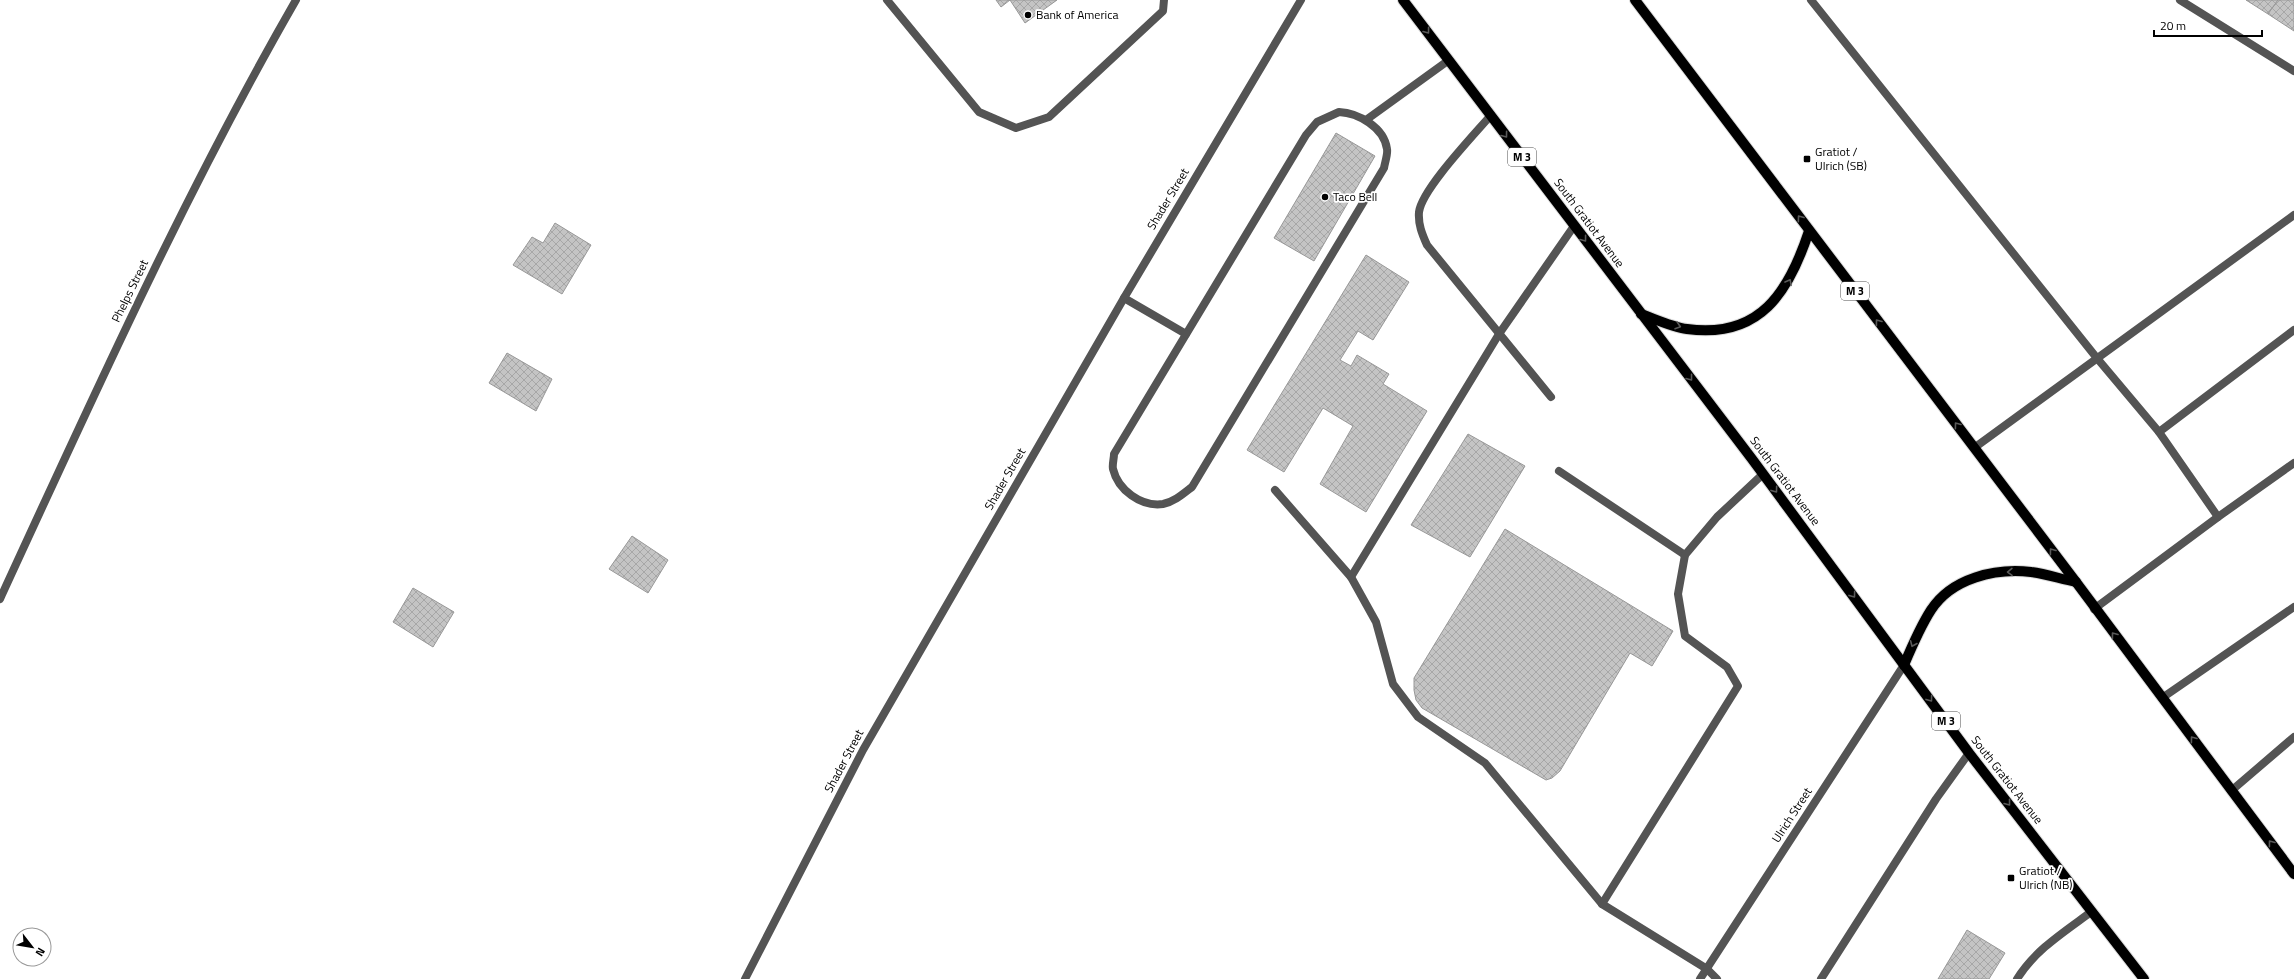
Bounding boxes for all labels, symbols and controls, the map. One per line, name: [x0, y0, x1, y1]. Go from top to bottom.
place label: Bank of America: [1036, 5, 1118, 24]
marker: Bank of America: [1023, 10, 1033, 20]
scale bar: [2154, 12, 2262, 38]
text: 20 m: [2160, 16, 2186, 35]
one-way arrow: [1422, 27, 1430, 34]
one-way arrow: [1501, 130, 1508, 137]
place label: Gratiot / Ulrich (SB): [1815, 142, 1867, 175]
road number: M 3: [1508, 148, 1536, 166]
marker: Gratiot / Ulrich (SB): [1802, 154, 1812, 164]
street label: Shader Street: [1142, 164, 1194, 233]
street label: South Gratiot Avenue: [1549, 174, 1629, 271]
place label: Taco Bell: [1333, 187, 1377, 206]
marker: Taco Bell: [1320, 192, 1330, 202]
one-way arrow: [1798, 215, 1805, 222]
one-way arrow: [1579, 234, 1586, 241]
street label: Phelps Street: [106, 255, 153, 325]
one-way arrow: [1784, 279, 1791, 286]
road number: M 3: [1841, 282, 1869, 300]
one-way arrow: [1876, 319, 1883, 326]
one-way arrow: [1674, 321, 1681, 330]
one-way arrow: [1685, 373, 1692, 380]
one-way arrow: [1954, 423, 1961, 430]
street label: South Gratiot Avenue: [1745, 432, 1825, 529]
street label: Shader Street: [979, 443, 1030, 513]
one-way arrow: [1771, 486, 1778, 493]
one-way arrow: [2050, 548, 2057, 555]
one-way arrow: [2007, 568, 2013, 576]
one-way arrow: [1848, 590, 1855, 597]
one-way arrow: [2112, 633, 2119, 640]
one-way arrow: [1910, 640, 1918, 648]
one-way arrow: [1925, 695, 1932, 702]
road number: M 3: [1932, 712, 1960, 730]
street label: Shader Street: [819, 725, 869, 796]
street label: South Gratiot Avenue: [1967, 731, 2048, 828]
one-way arrow: [2190, 736, 2197, 743]
street label: Ulrich Street: [1767, 783, 1817, 846]
one-way arrow: [2004, 799, 2011, 806]
one-way arrow: [2268, 840, 2275, 847]
place label: Gratiot / Ulrich (NB): [2019, 861, 2072, 894]
marker: Gratiot / Ulrich (NB): [2006, 873, 2016, 883]
north arrow: [12, 927, 52, 967]
text: N: [32, 945, 49, 960]

